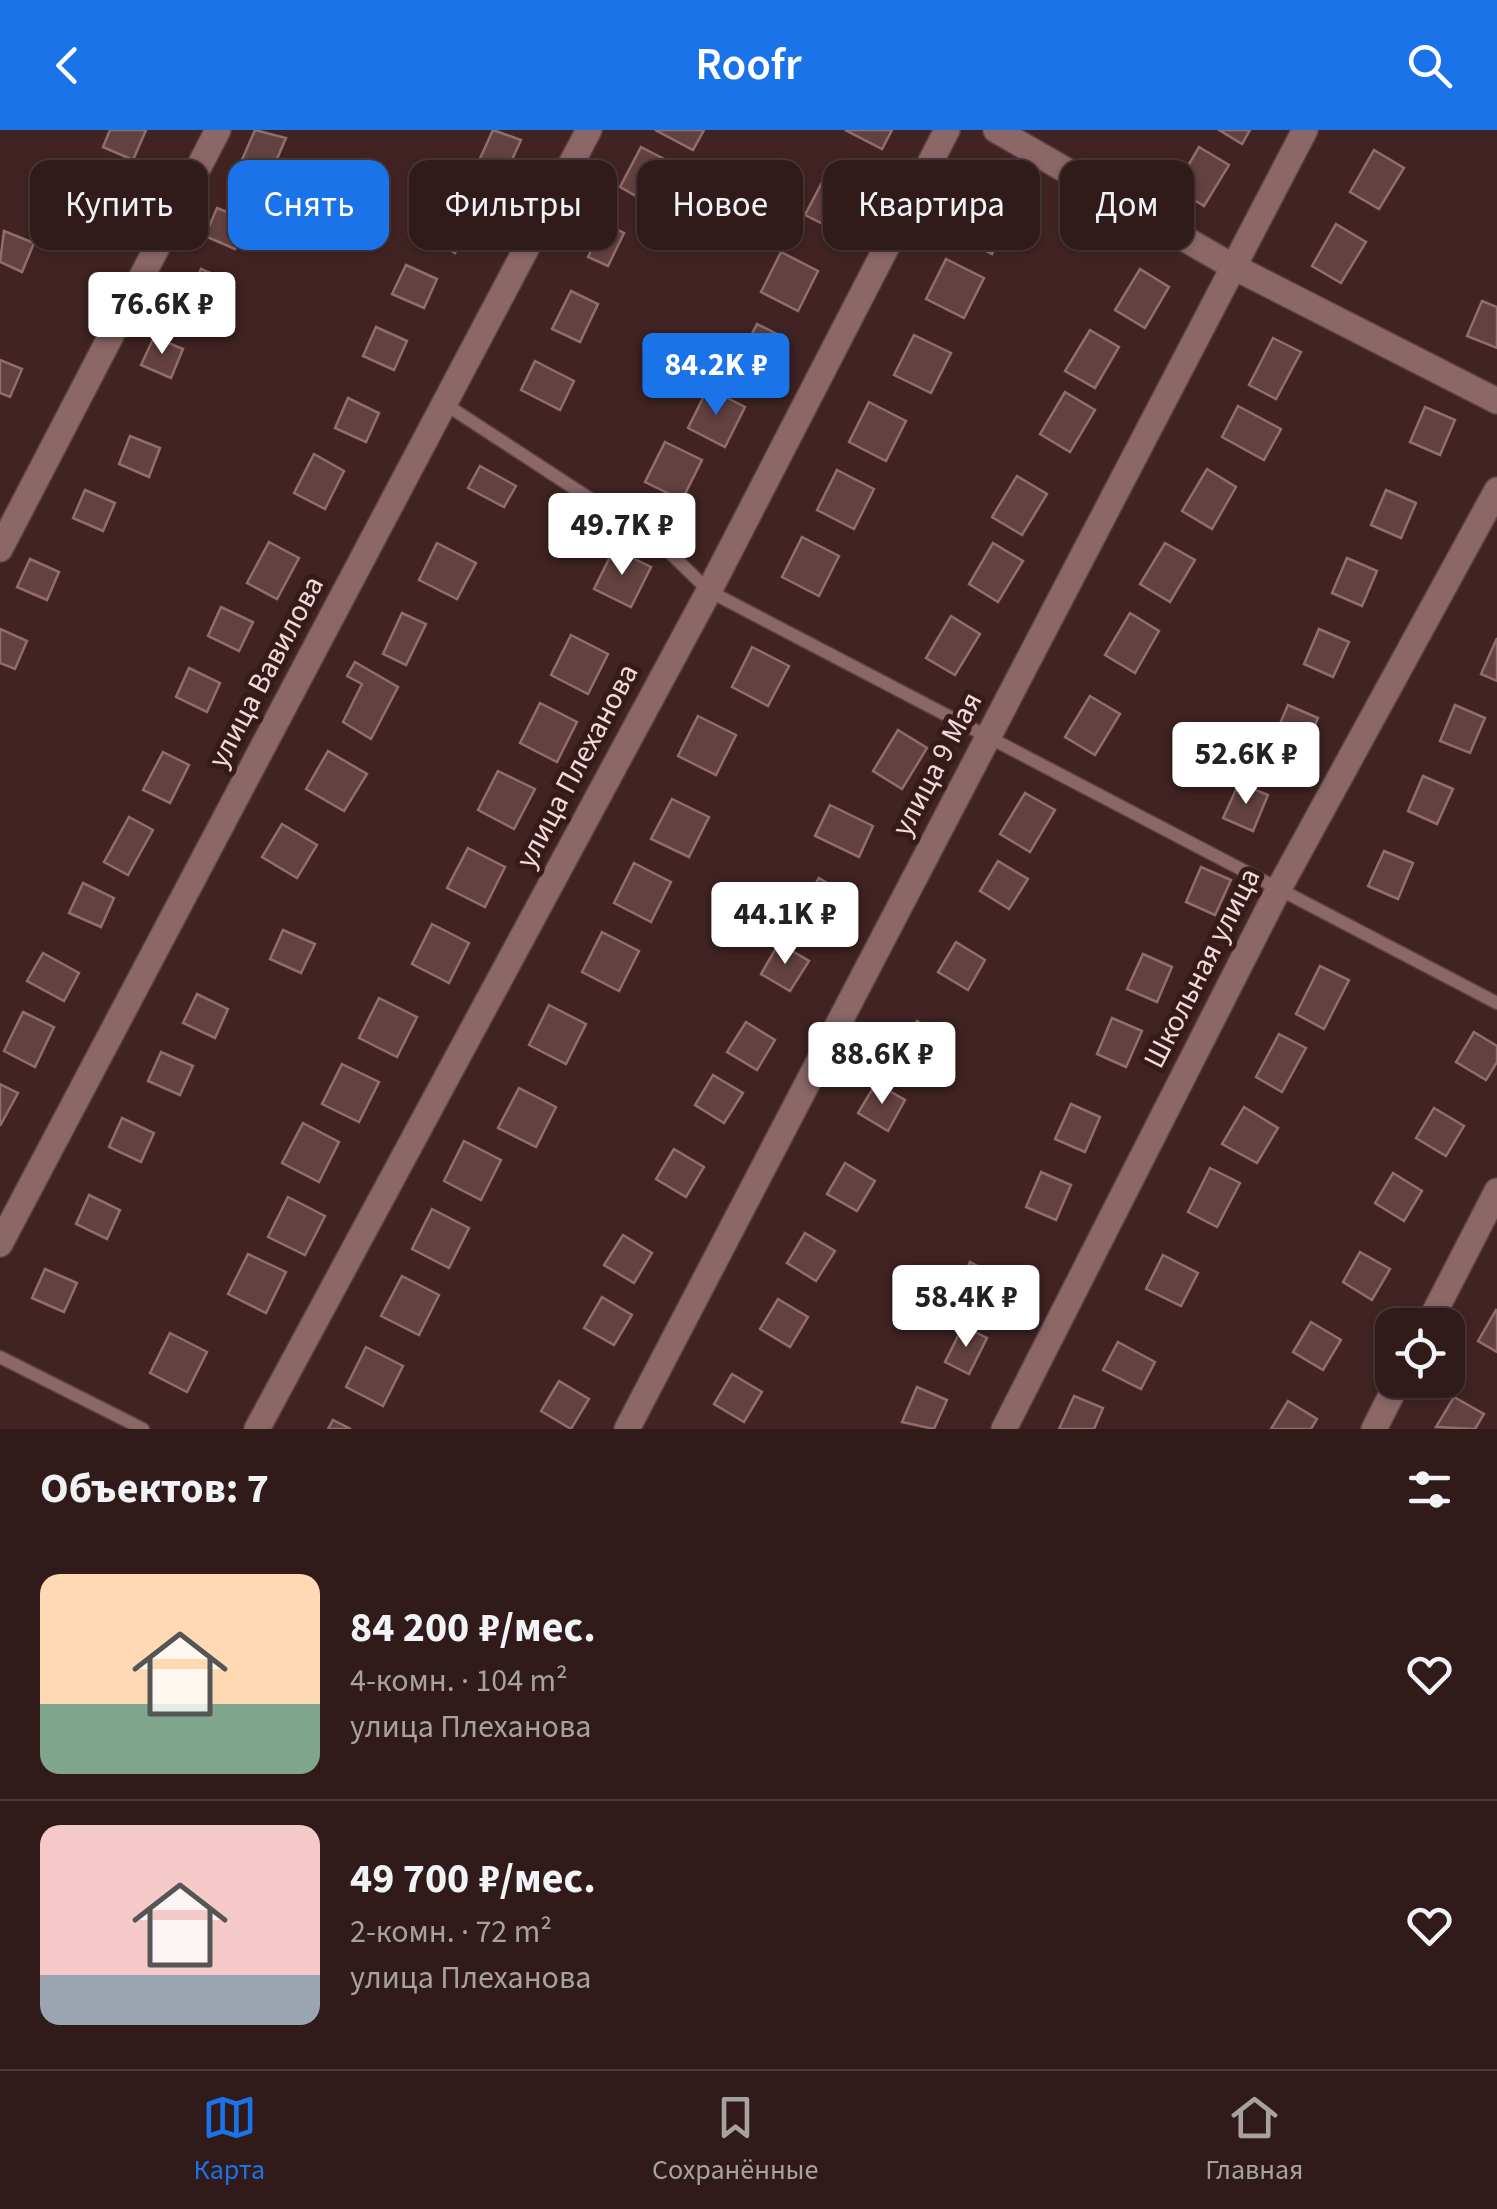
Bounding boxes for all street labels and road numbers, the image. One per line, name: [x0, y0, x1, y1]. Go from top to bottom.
street label: улица Вавилова: [197, 568, 335, 776]
street label: улица Плеханова: [505, 656, 649, 876]
street label: улица 9 Мая: [881, 684, 993, 844]
street label: Школьная улица: [1133, 860, 1271, 1076]

